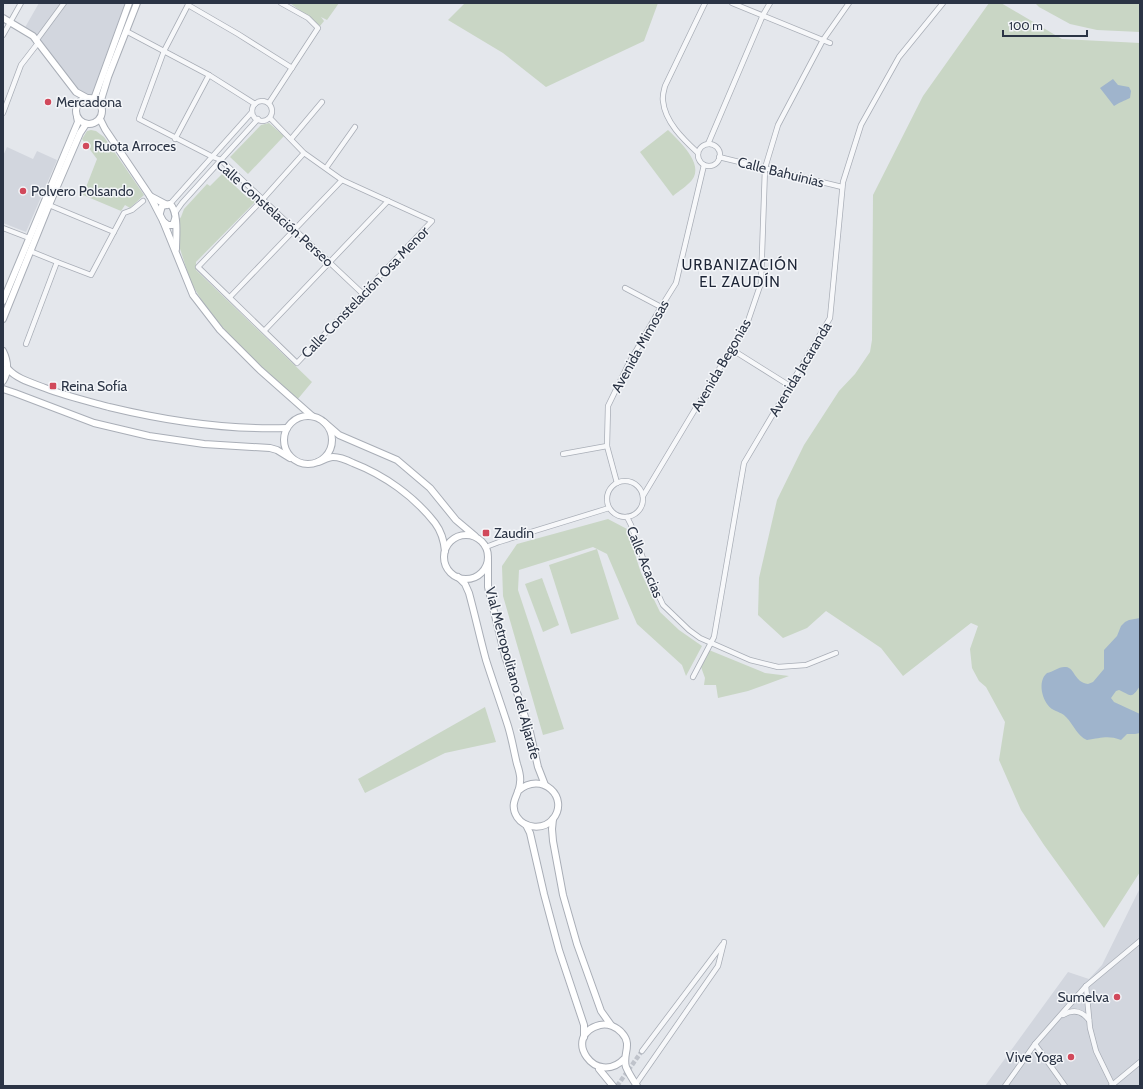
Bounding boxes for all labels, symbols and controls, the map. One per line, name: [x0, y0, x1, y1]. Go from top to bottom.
scale bar: [1003, 12, 1087, 38]
text: 100 m: [1009, 18, 1043, 33]
place label: Mercadona: [56, 93, 122, 111]
marker: Mercadona: [43, 97, 53, 107]
place label: Ruota Arroces: [94, 137, 176, 155]
marker: Ruota Arroces: [81, 141, 91, 151]
street label: Calle Bahuinias: [736, 153, 826, 191]
street label: Calle Constelación Perseo: [213, 155, 338, 271]
place label: Polvero Polsando: [31, 182, 134, 200]
marker: Polvero Polsando: [18, 186, 28, 196]
street label: Calle Constelación Osa Menor: [297, 222, 433, 362]
district label: URBANIZACIÓN EL ZAUDÍN: [682, 255, 798, 291]
street label: Avenida Mimosas: [607, 296, 673, 395]
street label: Avenida Begonias: [687, 315, 755, 415]
street label: Avenida Jacaranda: [765, 318, 835, 420]
place label: Reina Sofía: [61, 377, 127, 395]
marker: Reina Sofía: [48, 381, 58, 391]
place label: Zaudín: [494, 524, 534, 542]
street label: Calle Acacias: [622, 524, 668, 601]
marker: Zaudín: [481, 528, 491, 538]
street label: Vial Metropolitano del Aljarafe: [481, 585, 545, 761]
place label: Sumelva: [1057, 988, 1109, 1006]
marker: Sumelva: [1112, 992, 1122, 1002]
place label: Vive Yoga: [1006, 1048, 1063, 1066]
marker: Vive Yoga: [1066, 1052, 1076, 1062]

